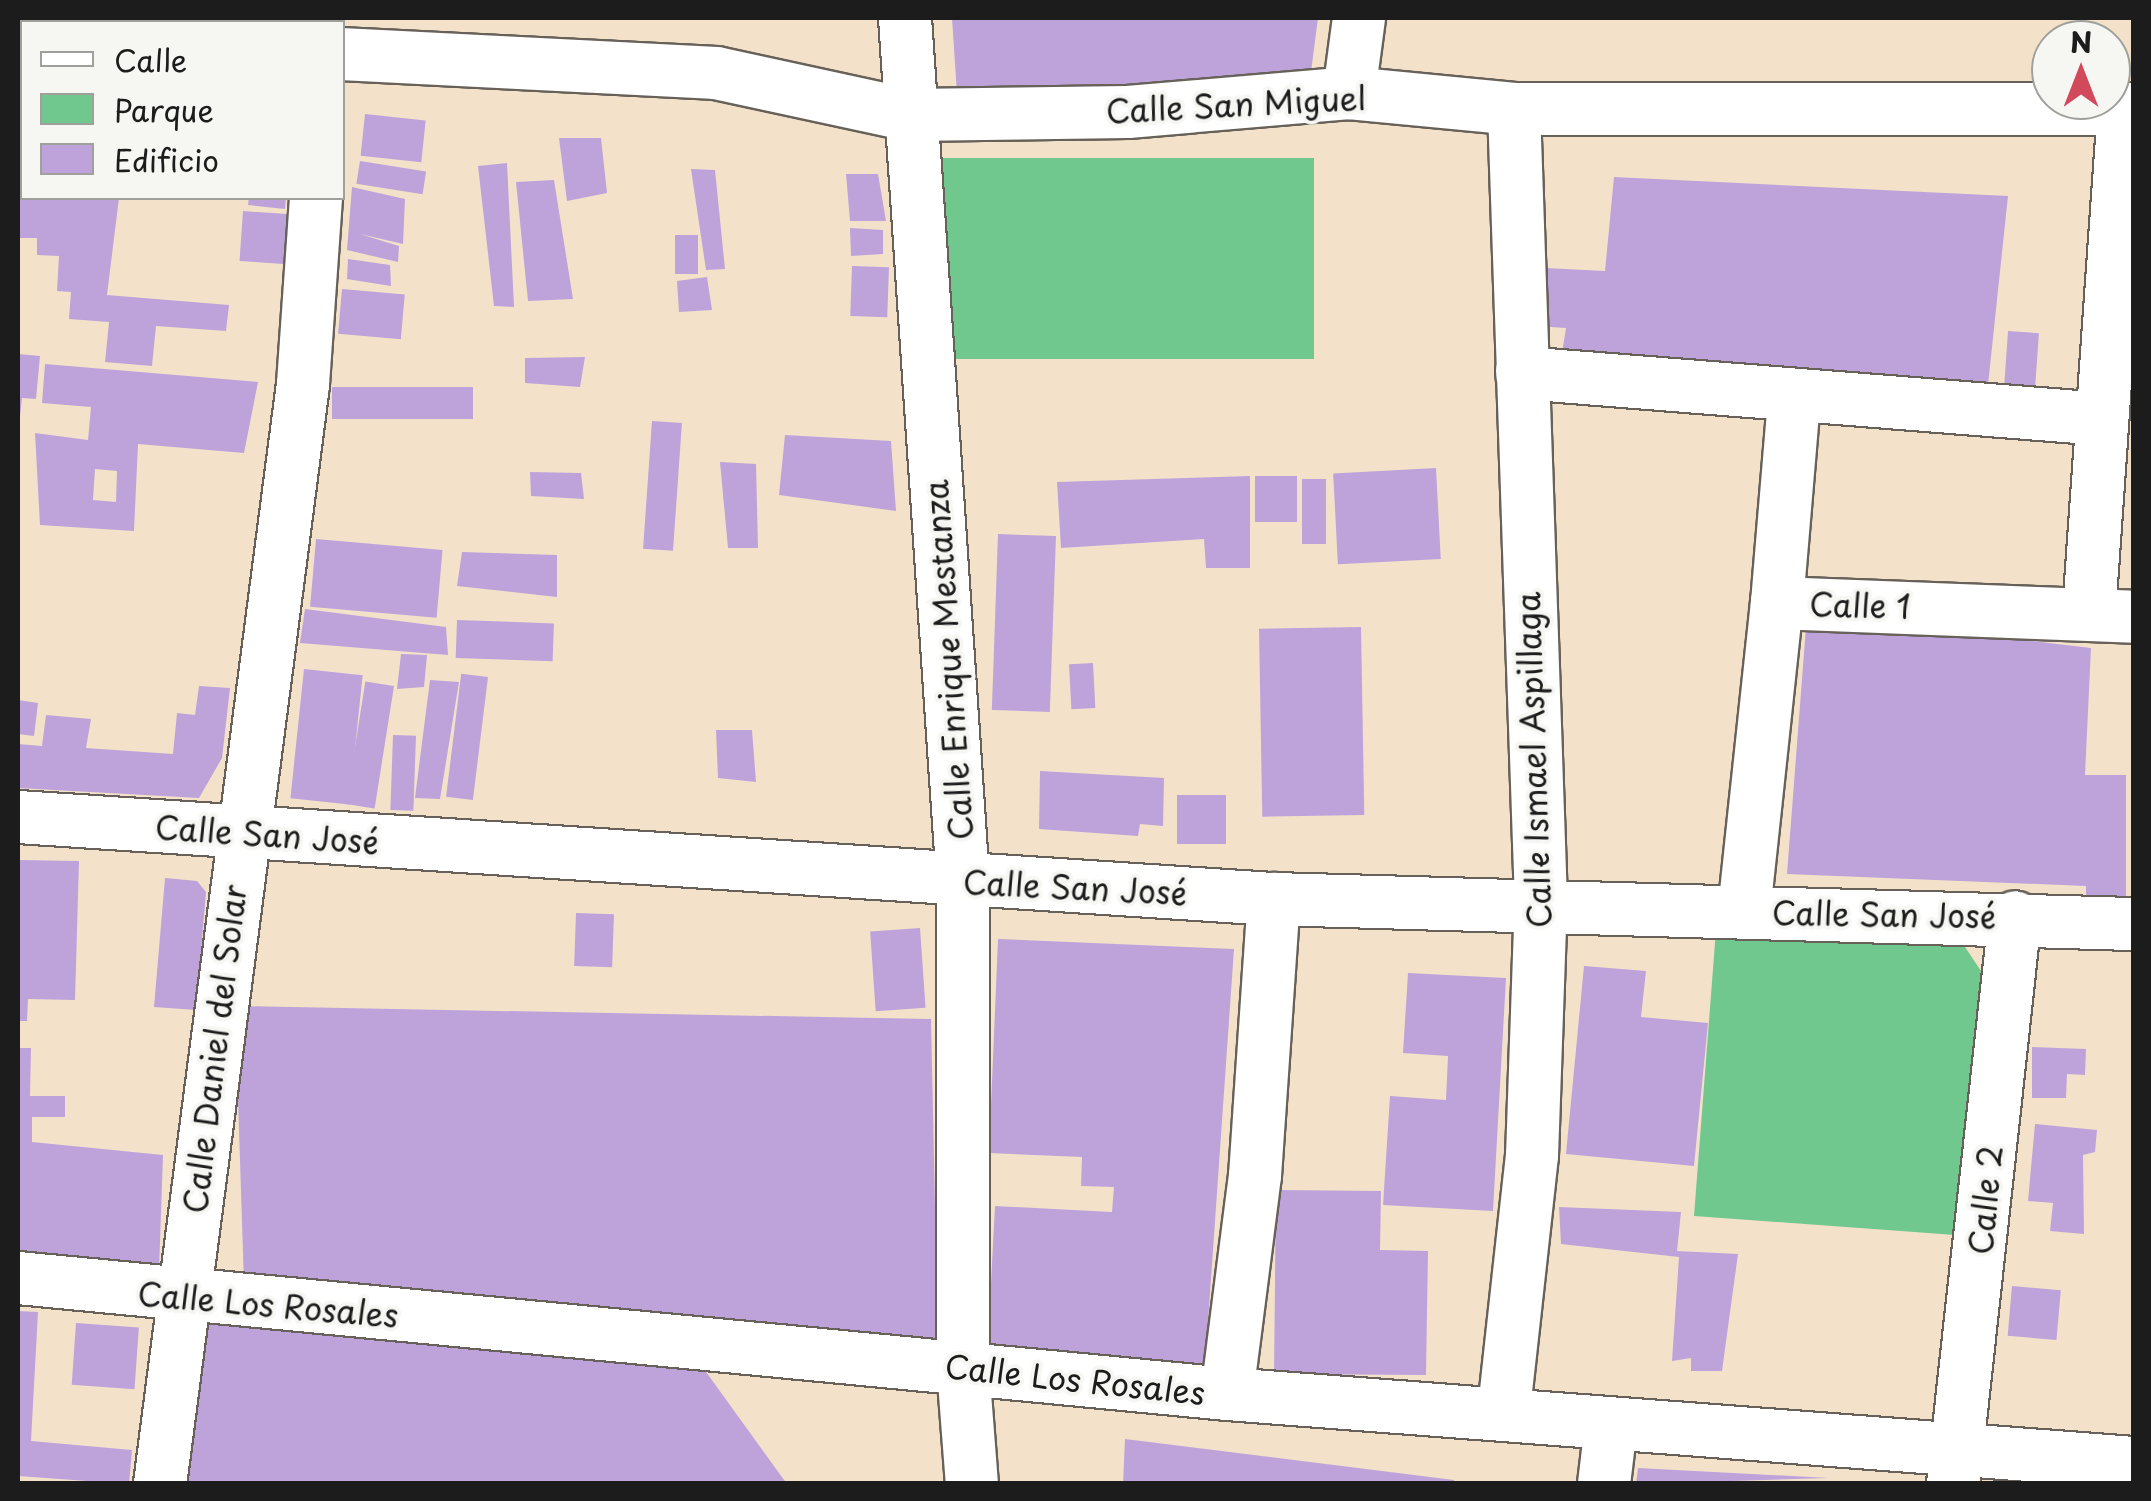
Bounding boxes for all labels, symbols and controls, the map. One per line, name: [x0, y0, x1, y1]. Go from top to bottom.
legend: [20, 20, 345, 200]
north arrow: [2031, 20, 2131, 120]
text: N: [2070, 20, 2092, 63]
text: Calle: [114, 37, 187, 82]
street label: Calle San Miguel: [1105, 78, 1367, 130]
text: Parque: [114, 87, 214, 132]
text: Edificio: [114, 137, 219, 182]
street label: Calle Enrique Mestanza: [916, 477, 980, 843]
street label: Calle 1: [1808, 584, 1912, 626]
street label: Calle Ismael Aspillaga: [1508, 590, 1558, 930]
street label: Calle San José: [154, 807, 380, 861]
street label: Calle San José: [962, 862, 1188, 912]
street label: Calle Daniel del Solar: [175, 882, 253, 1216]
street label: Calle San José: [1771, 893, 1997, 935]
street label: Calle 2: [1960, 1143, 2010, 1257]
street label: Calle Los Rosales: [134, 1273, 402, 1335]
street label: Calle Los Rosales: [941, 1346, 1209, 1412]

